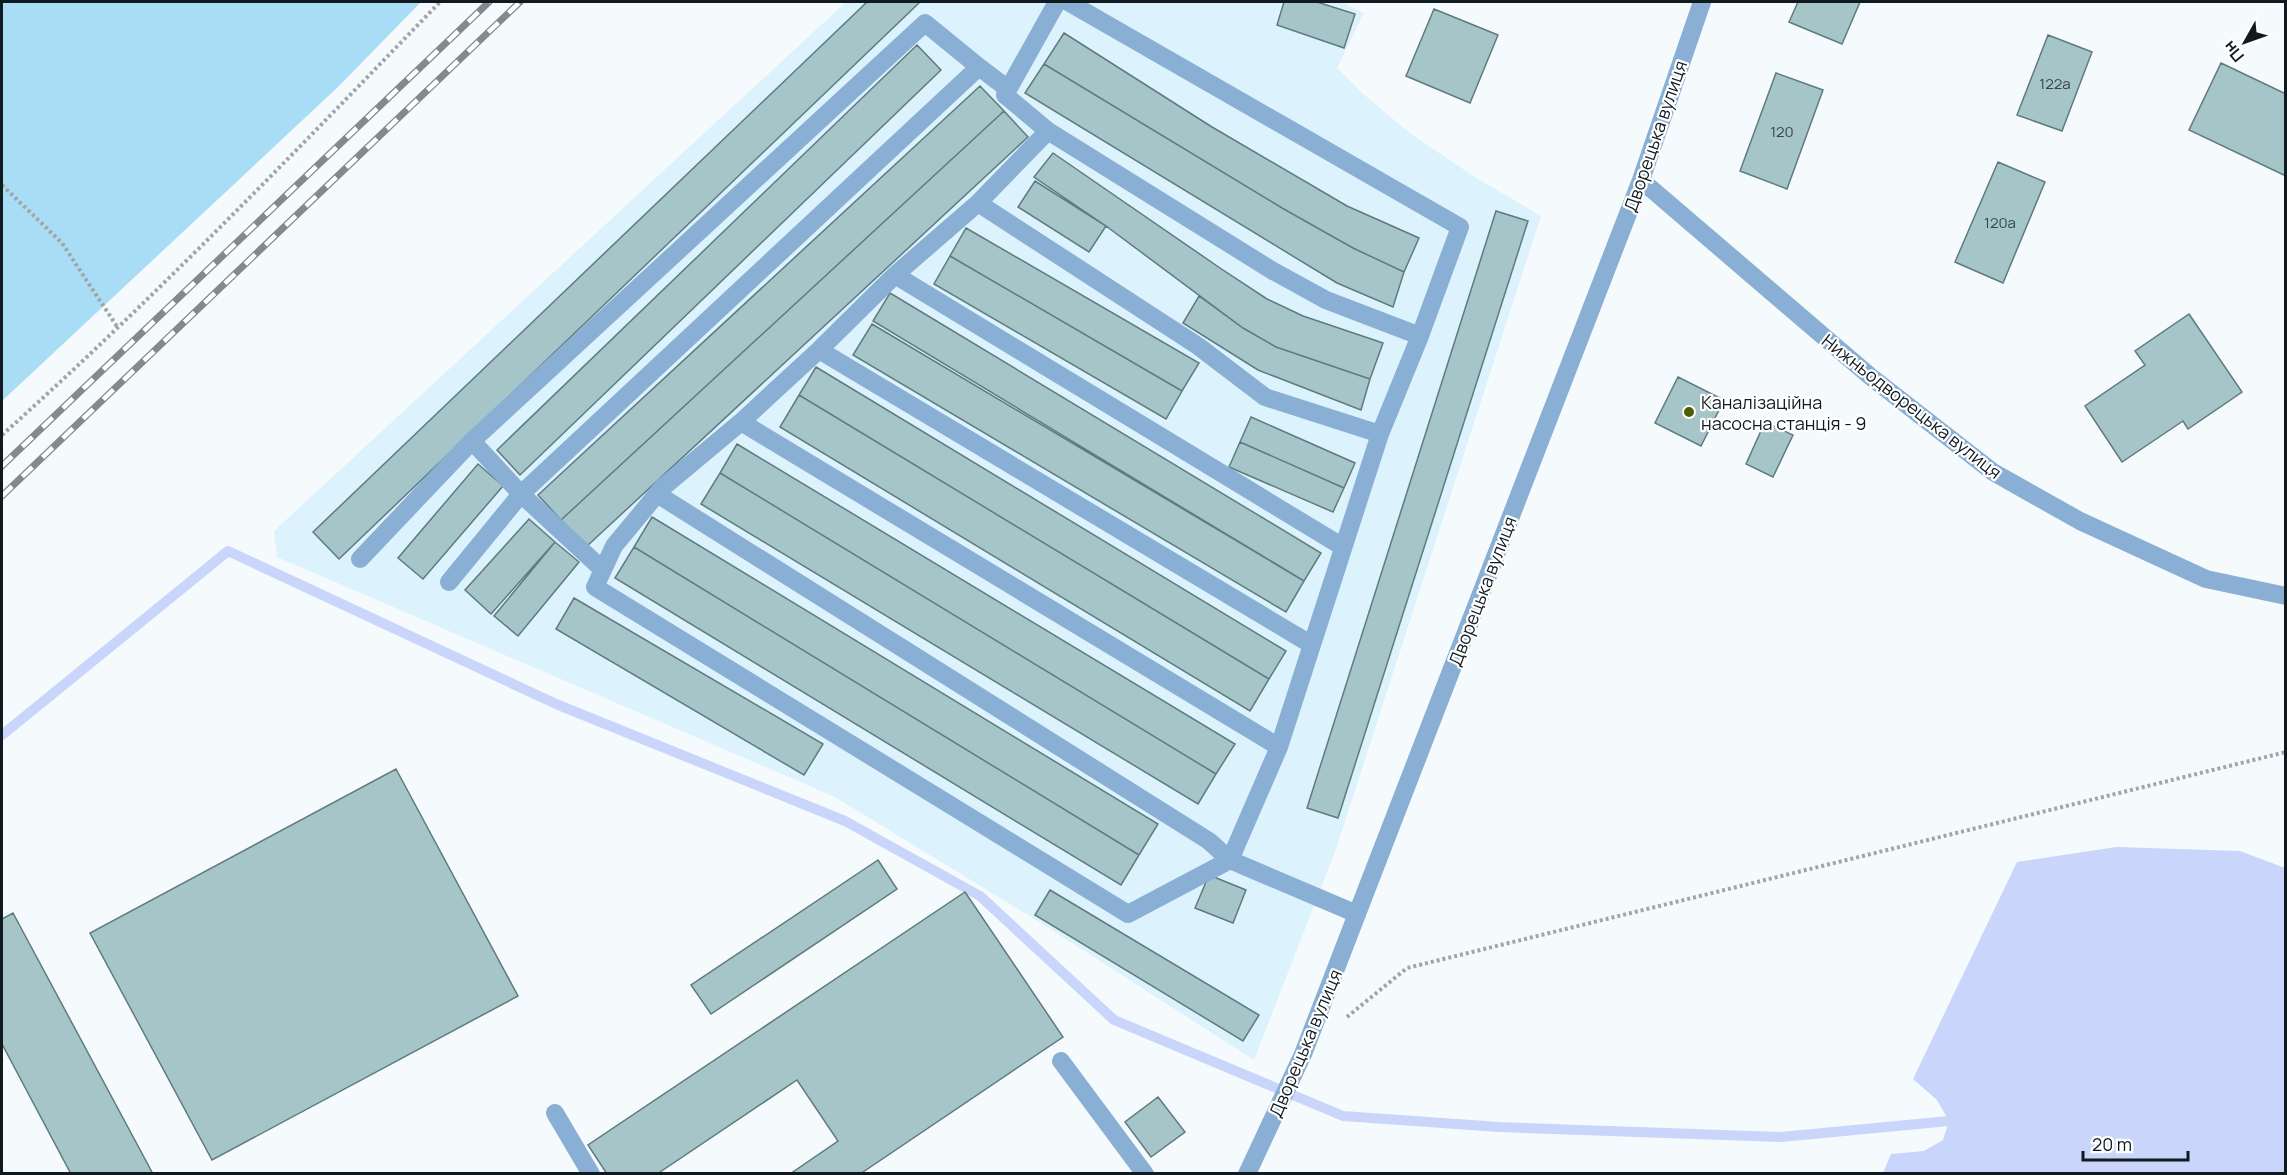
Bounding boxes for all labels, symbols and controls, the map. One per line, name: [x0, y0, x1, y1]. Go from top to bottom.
north arrow: [2215, 12, 2275, 72]
text: Пн: [2218, 36, 2249, 67]
street label: Дворецька вулиця: [1618, 57, 1692, 215]
house number: 122а: [2039, 73, 2071, 94]
house number: 120: [1770, 121, 1794, 142]
house number: 120а: [1984, 212, 2016, 233]
street label: Нижньодворецька вулиця: [1817, 328, 2007, 484]
place label: Каналізаційна насосна станція - 9: [1701, 390, 1867, 435]
marker: Каналізаційна насосна станція - 9: [1682, 405, 1696, 419]
street label: Дворецька вулиця: [1442, 513, 1522, 669]
street label: Дворецька вулиця: [1263, 965, 1347, 1121]
scale bar: [2083, 1124, 2188, 1162]
text: 20 m: [2092, 1132, 2132, 1156]

